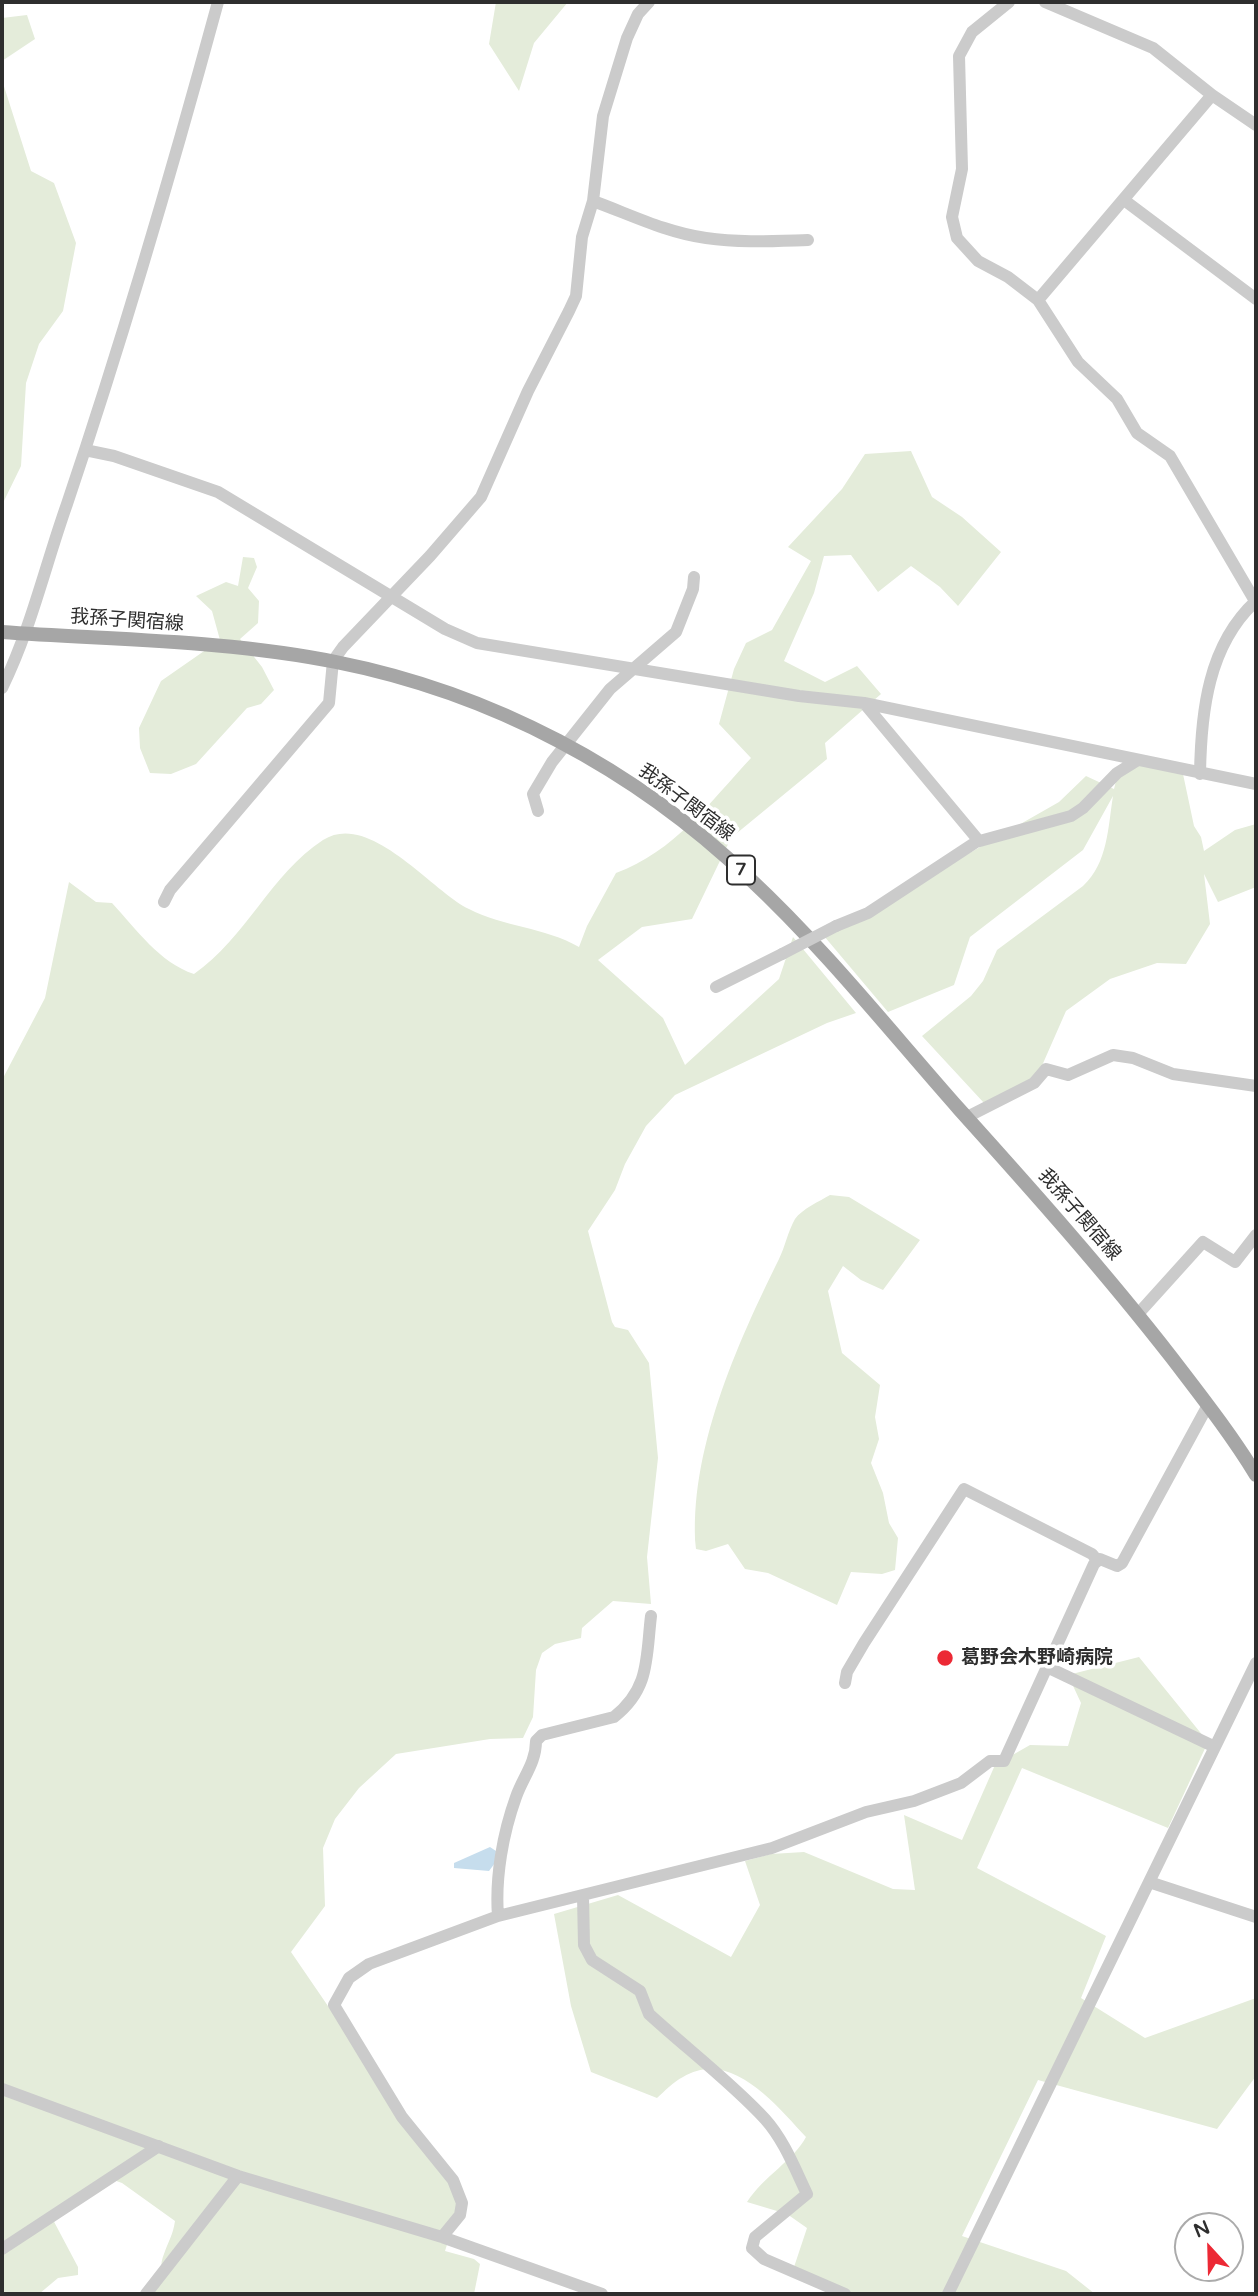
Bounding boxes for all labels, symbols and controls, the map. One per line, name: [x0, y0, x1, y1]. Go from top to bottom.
street label: 我孫子関宿線: [69, 606, 185, 636]
street label: 我孫子関宿線: [634, 760, 738, 846]
road number: 7: [727, 856, 755, 884]
street label: 我孫子関宿線: [1033, 1165, 1125, 1265]
place label: 葛野会木野崎病院: [961, 1647, 1113, 1669]
marker: 葛野会木野崎病院: [935, 1648, 955, 1668]
north arrow: [1174, 2212, 1244, 2282]
text: N: [1191, 2216, 1213, 2242]

